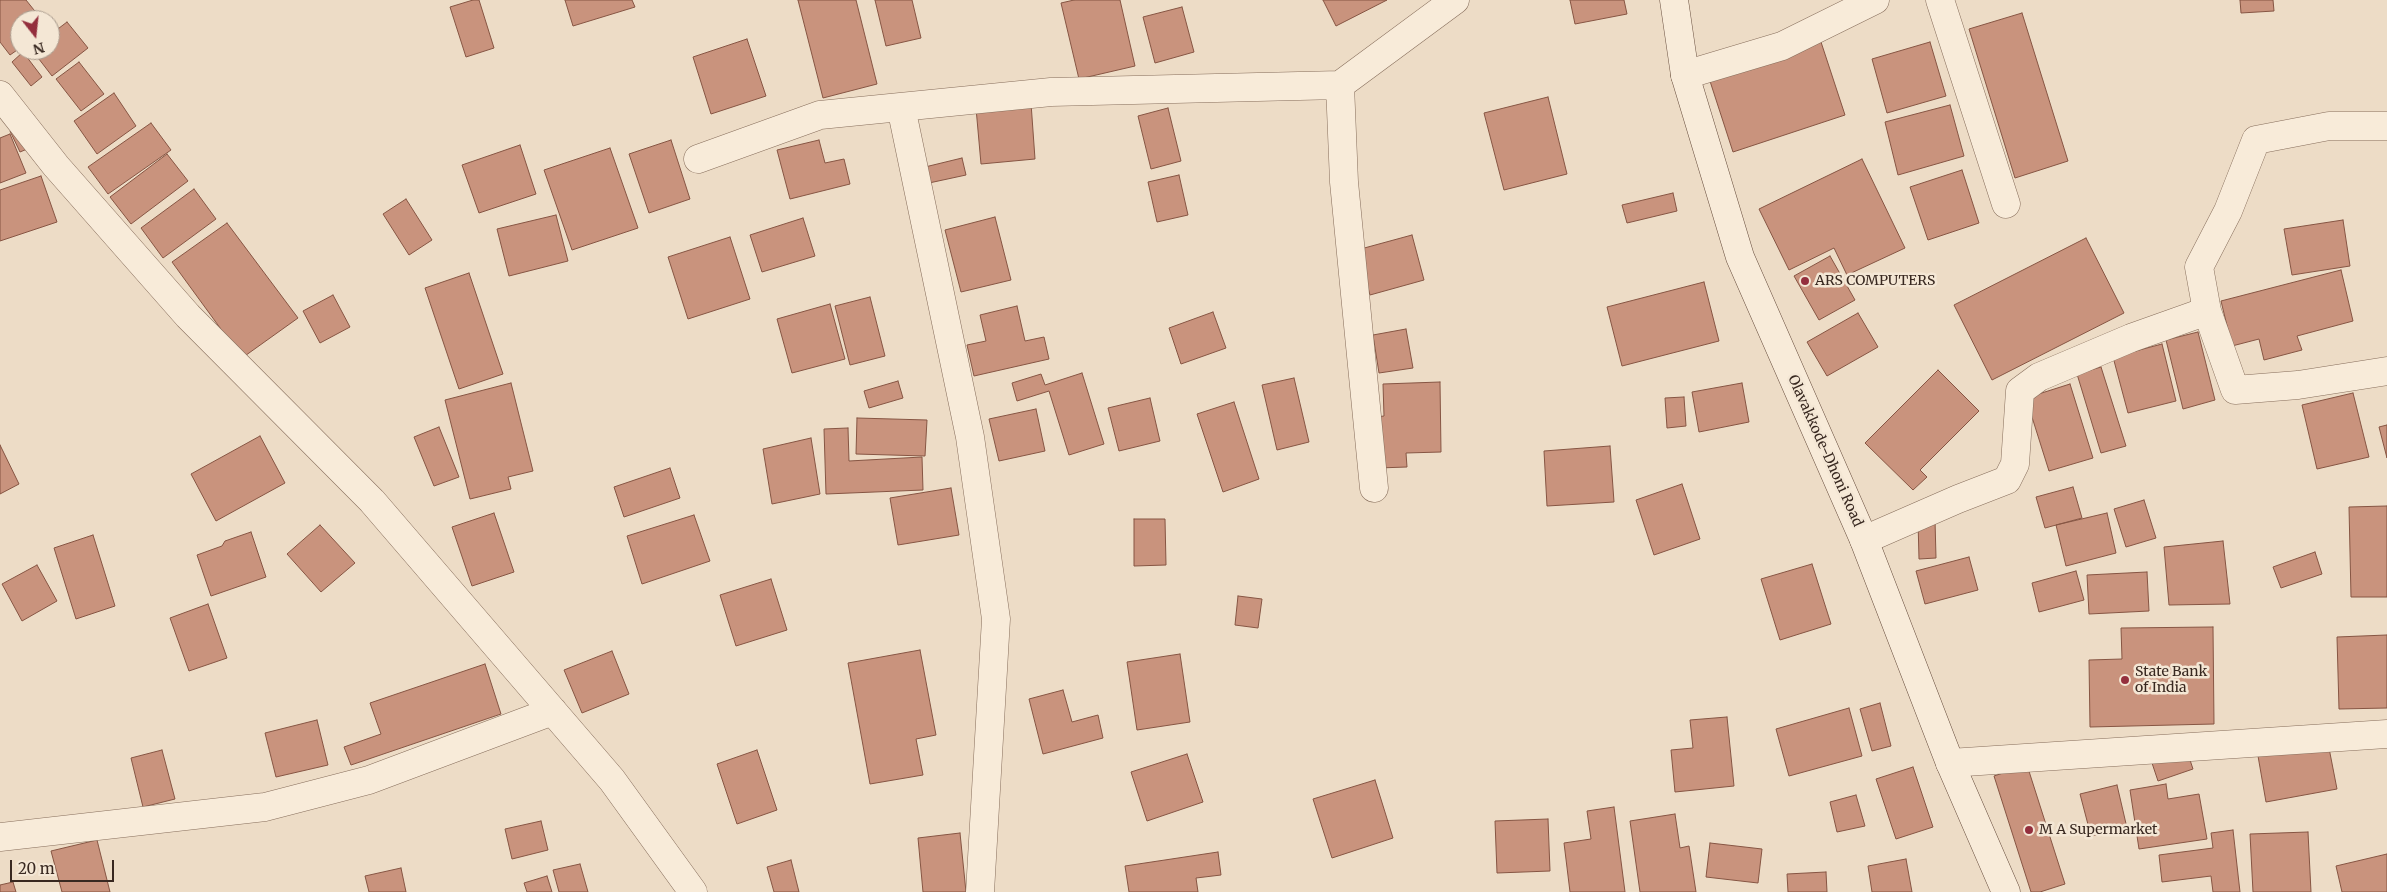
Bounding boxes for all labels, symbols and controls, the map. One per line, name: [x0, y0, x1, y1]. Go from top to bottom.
north arrow: [10, 10, 60, 60]
text: N: [31, 38, 47, 59]
place label: ARS COMPUTERS: [1815, 273, 1935, 289]
marker: ARS COMPUTERS: [1799, 275, 1811, 287]
street label: Olavakkode-Dhoni Road: [1784, 373, 1866, 529]
place label: State Bank of India: [2135, 664, 2207, 696]
marker: State Bank of India: [2119, 674, 2131, 686]
place label: M A Supermarket: [2039, 822, 2157, 838]
marker: M A Supermarket: [2023, 824, 2035, 836]
scale bar: [12, 850, 116, 882]
text: 20 m: [18, 859, 55, 878]

